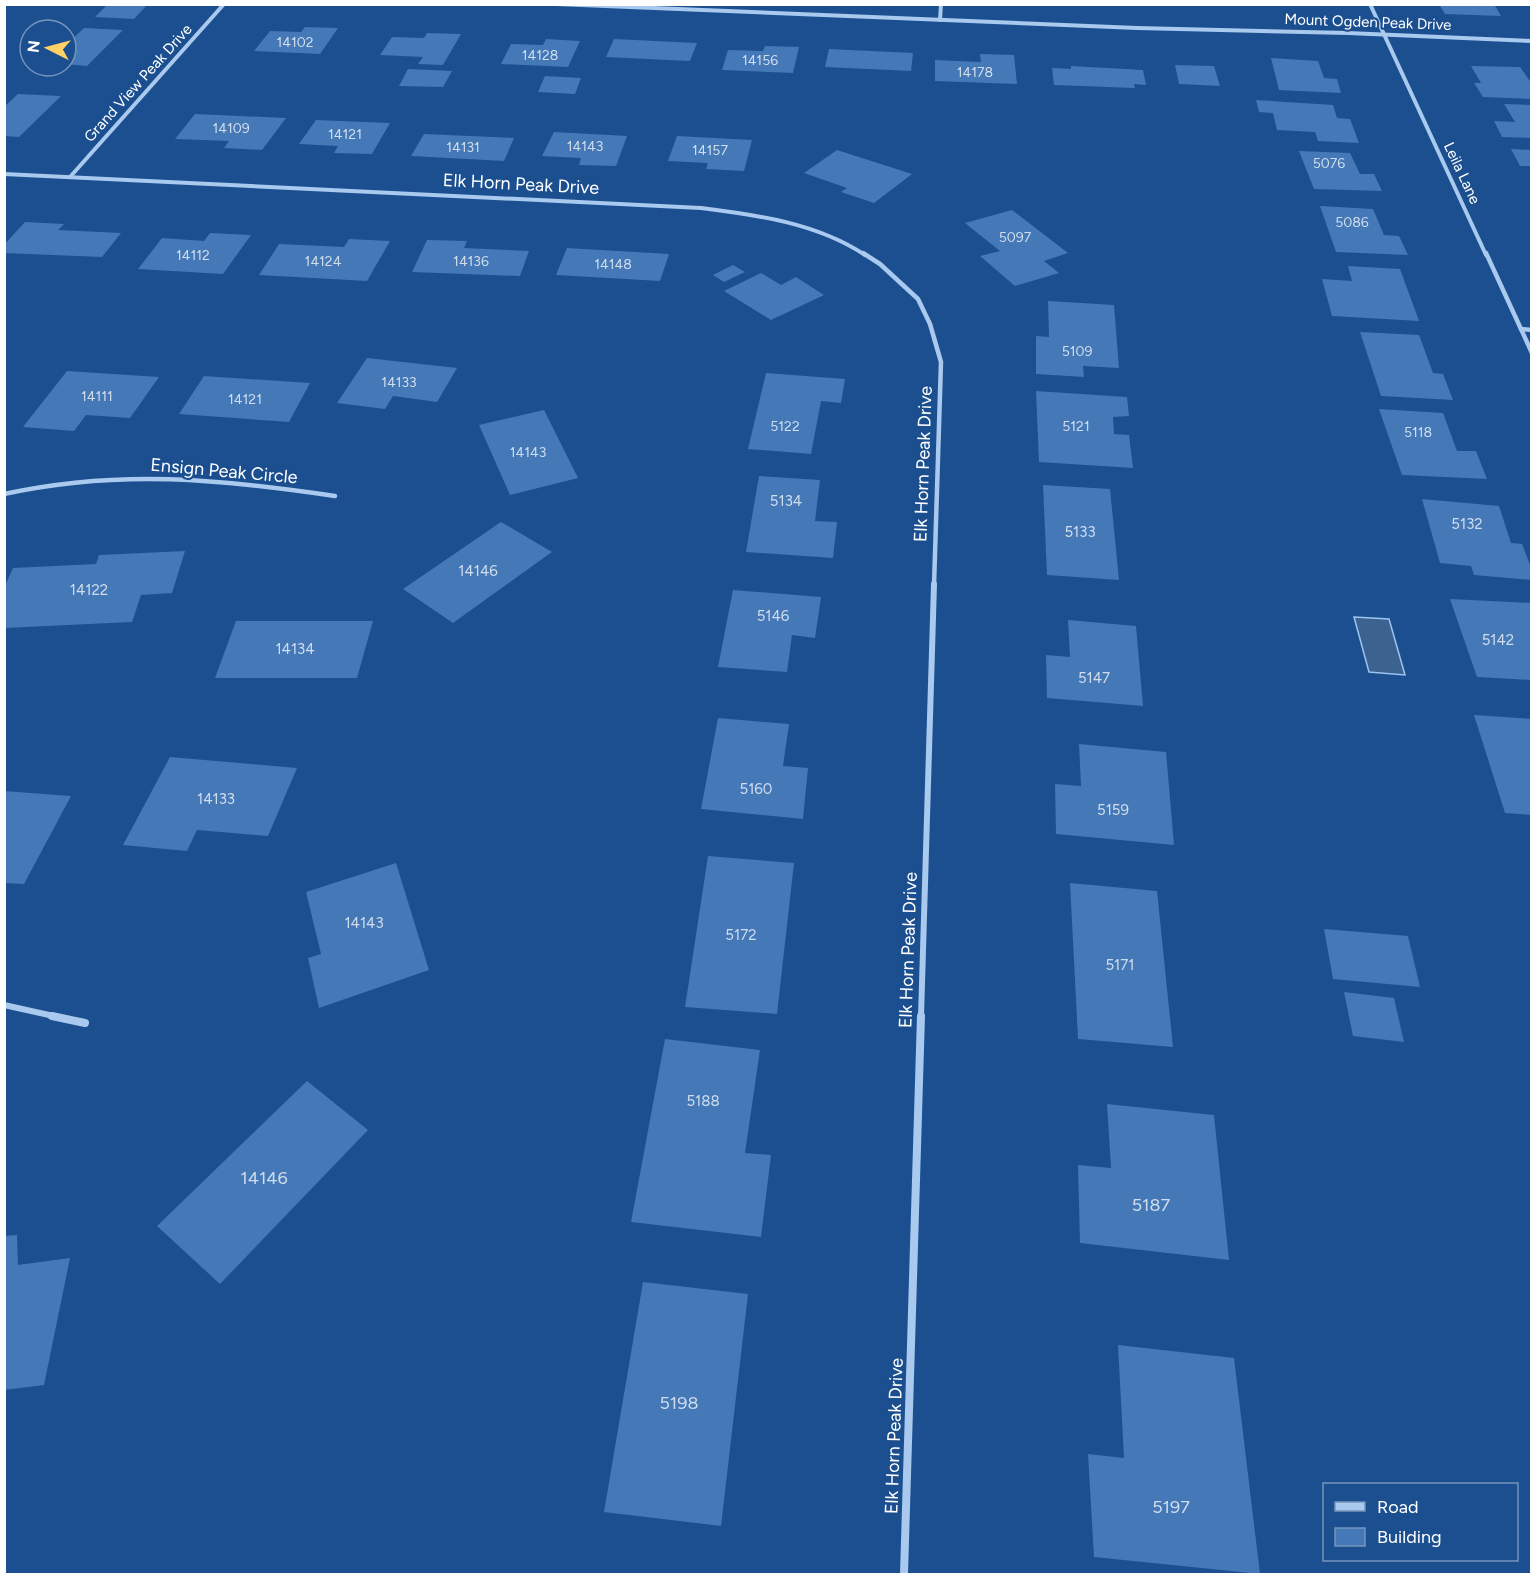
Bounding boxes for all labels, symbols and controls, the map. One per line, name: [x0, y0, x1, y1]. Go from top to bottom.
street label: Mount Ogden Peak Drive: [1284, 10, 1452, 34]
north arrow: [18, 18, 78, 78]
street label: Grand View Peak Drive: [80, 20, 196, 146]
house number: 14102: [276, 34, 314, 51]
text: N: [23, 39, 44, 54]
house number: 14128: [522, 47, 558, 64]
house number: 14156: [742, 52, 778, 69]
house number: 14178: [957, 64, 993, 81]
house number: 14109: [212, 120, 250, 137]
house number: 14121: [328, 126, 362, 143]
house number: 14143: [567, 138, 603, 155]
house number: 14131: [446, 139, 480, 156]
street label: Leila Lane: [1440, 139, 1484, 207]
house number: 14157: [692, 142, 728, 159]
house number: 5076: [1313, 155, 1345, 172]
street label: Elk Horn Peak Drive: [442, 169, 600, 199]
house number: 5086: [1335, 214, 1369, 231]
house number: 5097: [999, 229, 1032, 246]
house number: 14112: [176, 247, 210, 264]
house number: 14124: [305, 253, 342, 270]
house number: 14136: [453, 253, 489, 270]
house number: 14148: [594, 256, 632, 273]
house number: 5109: [1062, 343, 1092, 360]
house number: 14133: [381, 374, 417, 391]
street label: Elk Horn Peak Drive: [909, 385, 937, 543]
house number: 14111: [81, 388, 113, 405]
house number: 14121: [228, 391, 262, 408]
house number: 5122: [770, 418, 800, 435]
house number: 5121: [1062, 418, 1090, 435]
house number: 5118: [1404, 424, 1432, 441]
house number: 14143: [510, 444, 546, 461]
street label: Ensign Peak Circle: [150, 454, 299, 488]
house number: 5134: [770, 492, 802, 510]
house number: 5132: [1451, 515, 1483, 533]
house number: 5133: [1064, 523, 1096, 541]
house number: 14146: [458, 562, 498, 580]
house number: 14122: [70, 581, 108, 599]
house number: 5146: [757, 607, 790, 625]
house number: 5142: [1482, 631, 1514, 649]
house number: 14134: [275, 640, 315, 658]
house number: 5147: [1078, 669, 1110, 687]
house number: 5160: [740, 780, 772, 798]
house number: 14133: [197, 790, 235, 808]
house number: 5159: [1097, 801, 1129, 819]
street label: Elk Horn Peak Drive: [894, 871, 922, 1029]
house number: 14143: [344, 914, 384, 932]
house number: 5172: [725, 926, 757, 944]
house number: 5171: [1105, 956, 1135, 974]
house number: 5188: [686, 1092, 720, 1110]
house number: 14146: [240, 1167, 288, 1189]
house number: 5187: [1132, 1194, 1171, 1216]
street label: Elk Horn Peak Drive: [880, 1357, 908, 1515]
house number: 5198: [659, 1392, 699, 1414]
legend: [1323, 1483, 1518, 1561]
house number: 5197: [1152, 1496, 1190, 1518]
text: Road: [1377, 1496, 1418, 1518]
text: Building: [1377, 1526, 1442, 1548]

